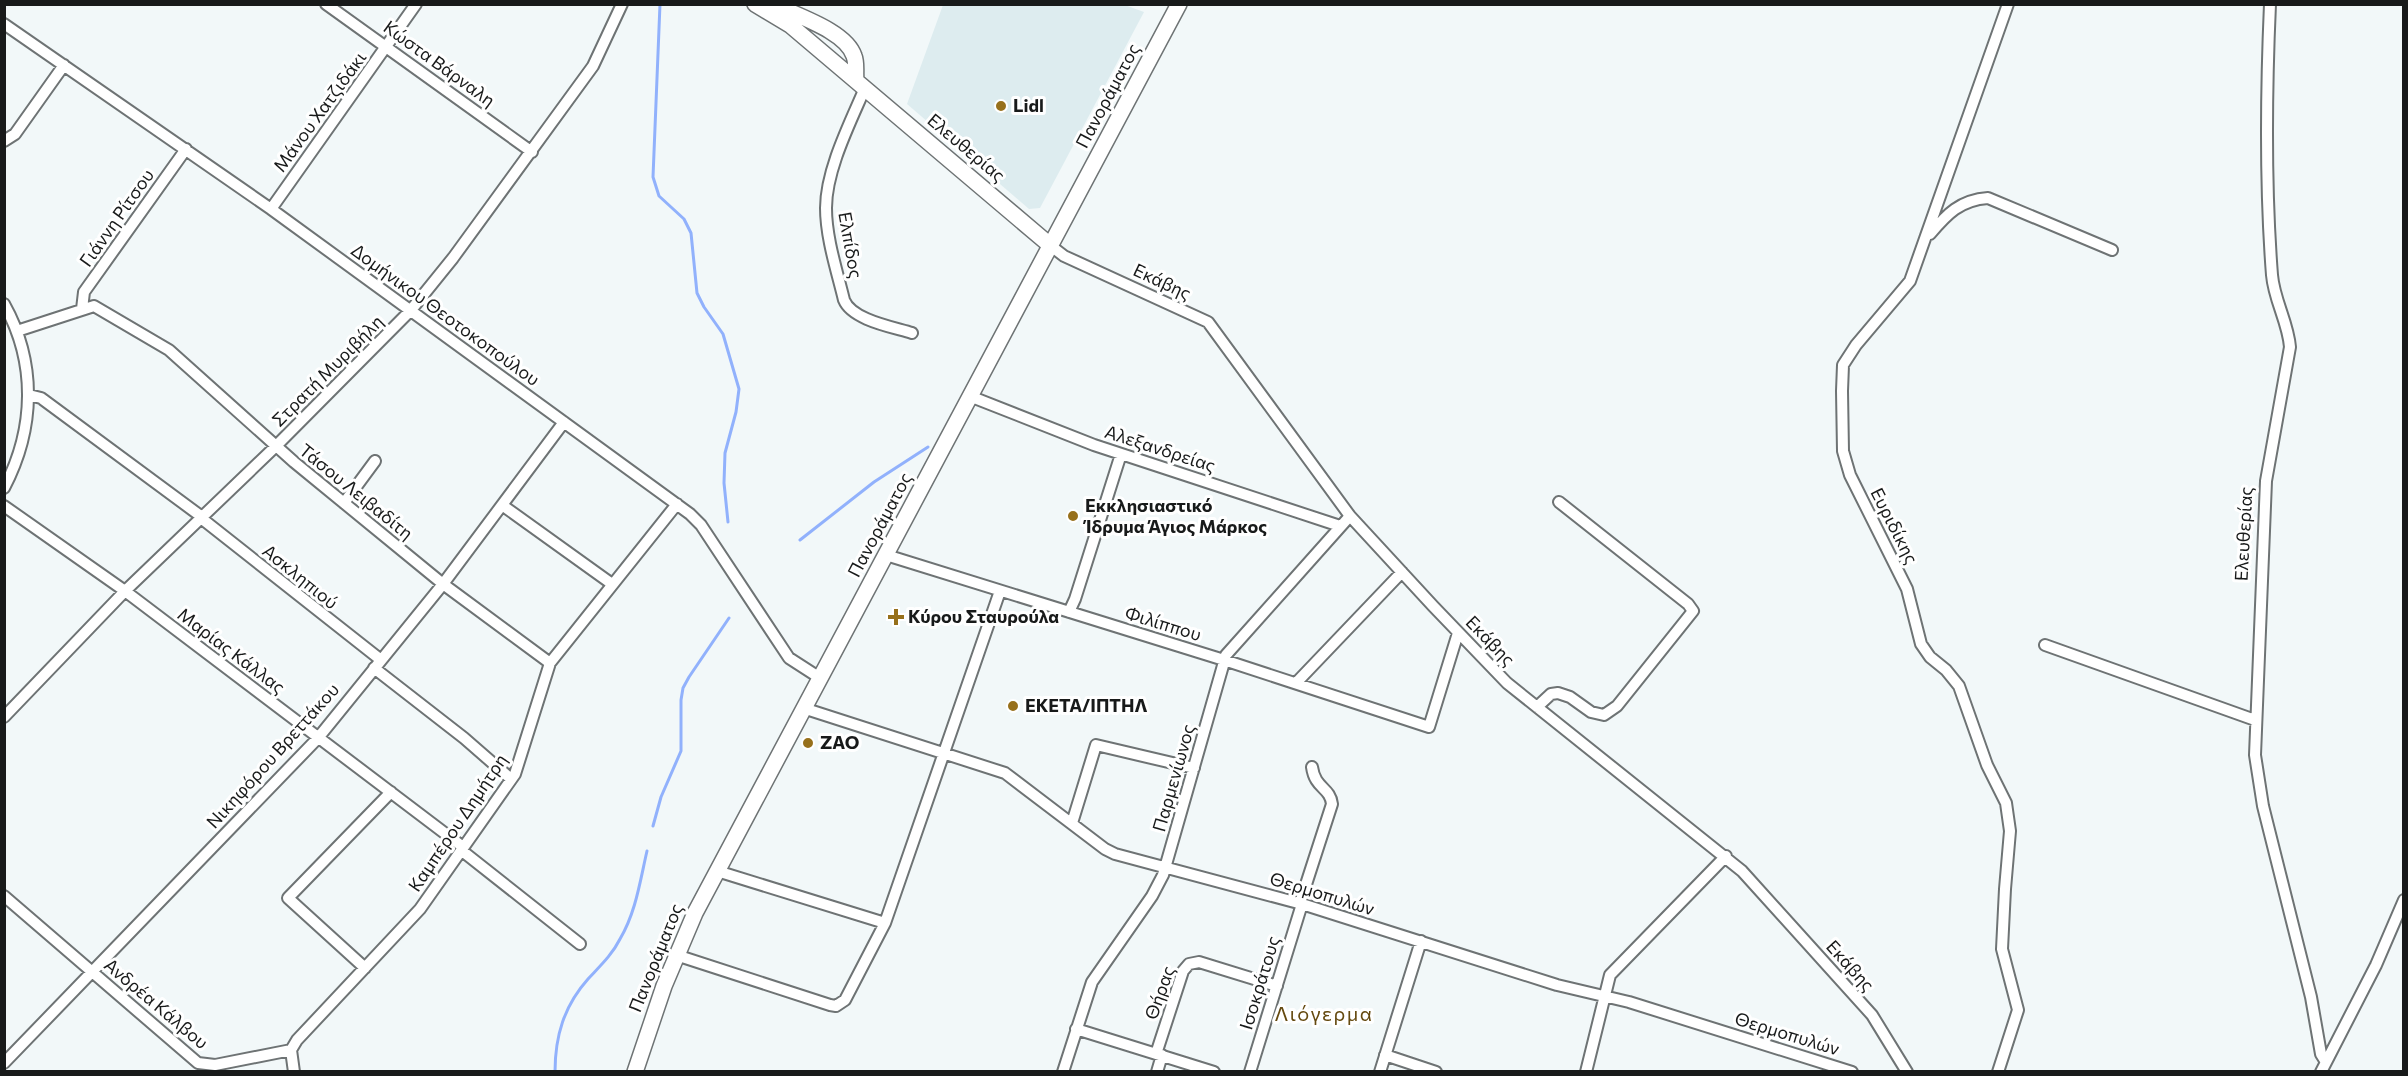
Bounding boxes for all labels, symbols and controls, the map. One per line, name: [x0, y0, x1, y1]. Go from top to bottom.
street label: Κώστα Βάρναλη: [380, 15, 500, 111]
street label: Πανοράματος: [1070, 39, 1144, 152]
street label: Μάνου Χατζιδάκι: [268, 46, 371, 176]
place label: Lidl: [1013, 94, 1044, 116]
marker: Lidl: [994, 99, 1008, 113]
street label: Ελευθερίας: [923, 108, 1010, 186]
street label: Γιάννη Ρίτσου: [74, 164, 158, 271]
street label: Ελπίδος: [834, 210, 868, 280]
street label: Δομήνικου Θεοτοκοπούλου: [347, 238, 544, 390]
street label: Εκάβης: [1130, 258, 1195, 304]
street label: Στρατή Μυριβήλη: [267, 310, 387, 430]
street label: Αλεξανδρείας: [1102, 420, 1218, 476]
street label: Τάσου Λειβαδίτη: [295, 439, 418, 544]
street label: Πανοράματος: [842, 468, 916, 581]
street label: Ευριδίκης: [1866, 484, 1923, 567]
street label: Ελευθερίας: [2230, 486, 2256, 582]
place label: Εκκλησιαστικό Ίδρυμα Άγιος Μάρκος: [1082, 494, 1267, 537]
marker: Εκκλησιαστικό Ίδρυμα Άγιος Μάρκος: [1066, 509, 1080, 523]
street label: Ασκληπιού: [258, 539, 343, 613]
street label: Φιλίππου: [1123, 601, 1204, 645]
street label: Μαρίας Κάλλας: [174, 603, 290, 698]
place label: Κύρου Σταυρούλα: [908, 605, 1059, 627]
marker: Κύρου Σταυρούλα: [889, 610, 903, 624]
street label: Εκάβης: [1462, 611, 1520, 670]
street label: Νικηφόρου Βρεττάκου: [201, 678, 343, 832]
place label: ΕΚΕΤΑ/ΙΠΤΗΛ: [1025, 694, 1147, 716]
marker: ΕΚΕΤΑ/ΙΠΤΗΛ: [1006, 699, 1020, 713]
street label: Παρμενίωνος: [1147, 721, 1199, 834]
place label: ZAO: [820, 731, 859, 753]
marker: ZAO: [801, 736, 815, 750]
street label: Καμπέρου Δημήτρη: [403, 749, 511, 895]
street label: Θερμοπυλών: [1267, 867, 1377, 919]
street label: Πανοράματος: [623, 900, 687, 1015]
street label: Ισοκράτους: [1234, 933, 1284, 1032]
street label: Εκάβης: [1822, 935, 1879, 995]
street label: Ανδρέα Κάλβου: [100, 953, 213, 1053]
street label: Θήρας: [1139, 963, 1179, 1022]
district label: Λιόγερμα: [1275, 1001, 1373, 1025]
street label: Θερμοπυλών: [1732, 1007, 1842, 1059]

